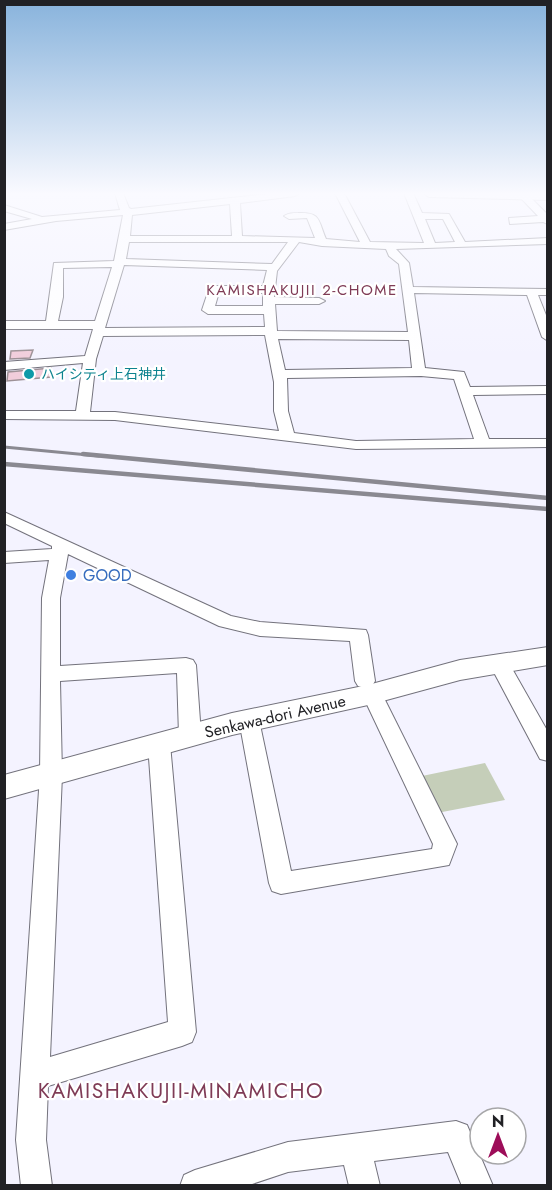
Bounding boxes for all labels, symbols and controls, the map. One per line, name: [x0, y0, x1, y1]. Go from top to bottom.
district label: KAMISHAKUJII 2-CHOME: [206, 279, 398, 301]
place label: ハイシティ上石神井: [41, 364, 166, 384]
marker: ハイシティ上石神井: [22, 367, 36, 381]
place label: GOOD: [83, 564, 132, 587]
marker: GOOD: [64, 568, 78, 582]
street label: Senkawa-dori Avenue: [202, 689, 348, 744]
district label: KAMISHAKUJII-MINAMICHO: [38, 1076, 324, 1106]
north arrow: [468, 1106, 528, 1166]
text: N: [492, 1110, 504, 1133]

